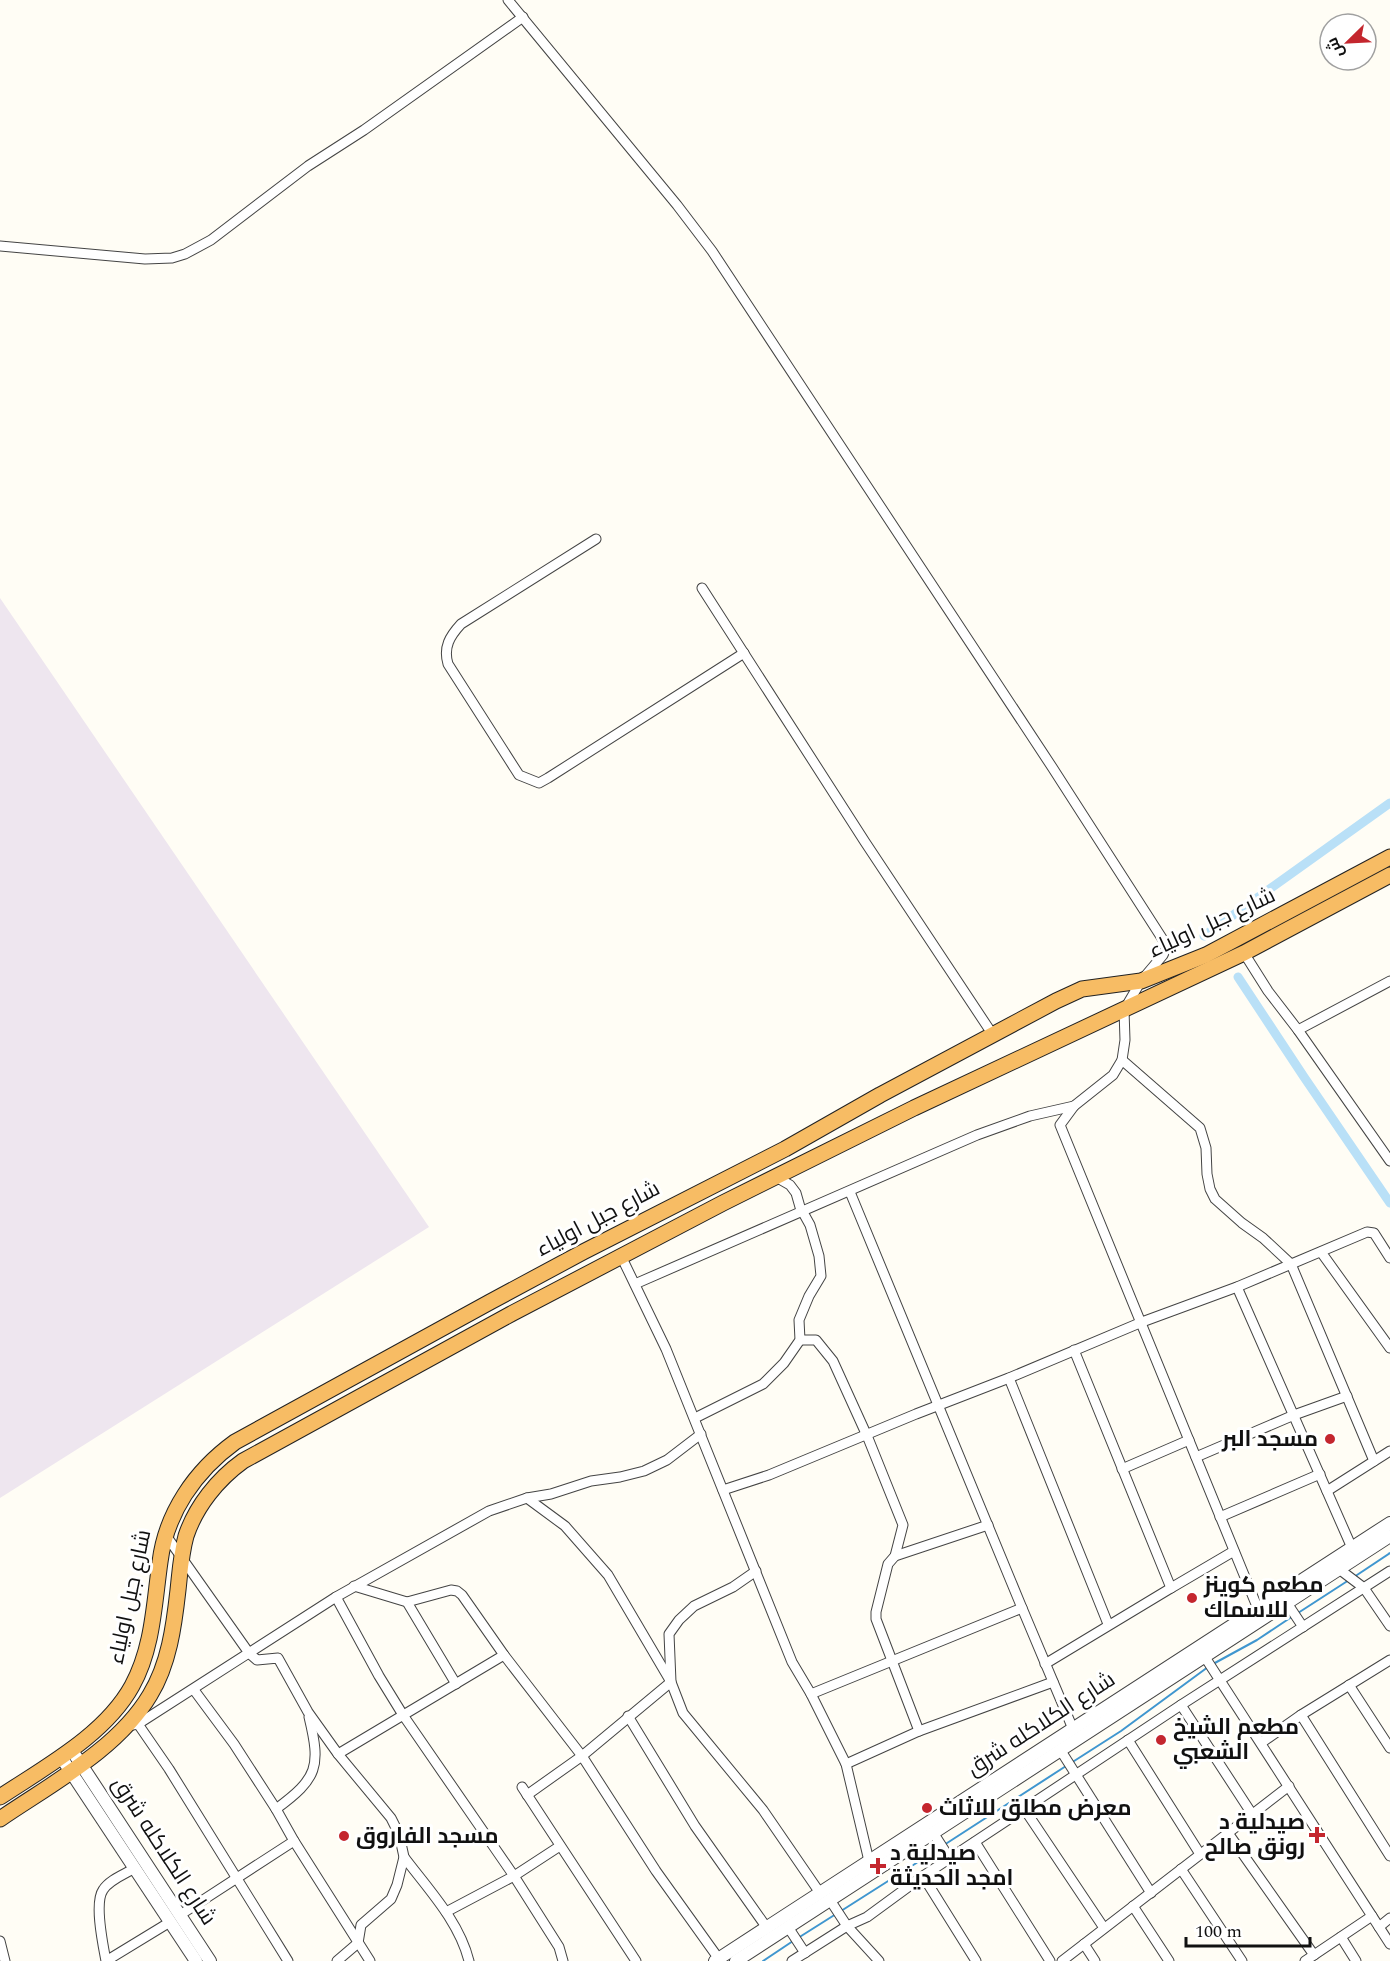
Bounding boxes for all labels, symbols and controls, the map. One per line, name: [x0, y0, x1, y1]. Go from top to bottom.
north arrow: [1318, 12, 1378, 72]
text: ش: [1320, 33, 1350, 62]
street label: شارع جبل اولياء: [1143, 879, 1281, 967]
street label: شارع جبل اولياء: [530, 1172, 666, 1266]
place label: مسجد البر: [1221, 1423, 1318, 1456]
marker: مسجد البر: [1323, 1432, 1337, 1446]
street label: شارع جبل اولياء: [100, 1527, 160, 1667]
place label: مطعم كوينز للاسماك: [1203, 1569, 1324, 1627]
marker: مطعم كوينز للاسماك: [1185, 1591, 1199, 1605]
street label: شارع الكلاكله شرق: [960, 1663, 1122, 1785]
place label: مطعم الشيخ الشعبي: [1173, 1711, 1299, 1769]
marker: مطعم الشيخ الشعبي: [1154, 1733, 1168, 1747]
street label: شارع الكلاكله شرق: [103, 1770, 225, 1932]
place label: معرض مطلق للاثاث: [939, 1792, 1132, 1825]
marker: معرض مطلق للاثاث: [920, 1801, 934, 1815]
place label: صيدلية د رونق صالح: [1204, 1806, 1305, 1864]
place label: مسجد الفاروق: [356, 1820, 499, 1853]
marker: صيدلية د رونق صالح: [1310, 1828, 1324, 1842]
marker: مسجد الفاروق: [337, 1829, 351, 1843]
place label: صيدلية د امجد الحديثة: [890, 1837, 1013, 1895]
marker: صيدلية د امجد الحديثة: [871, 1859, 885, 1873]
scale bar: [1186, 1910, 1310, 1948]
text: 100 m: [1195, 1918, 1242, 1945]

